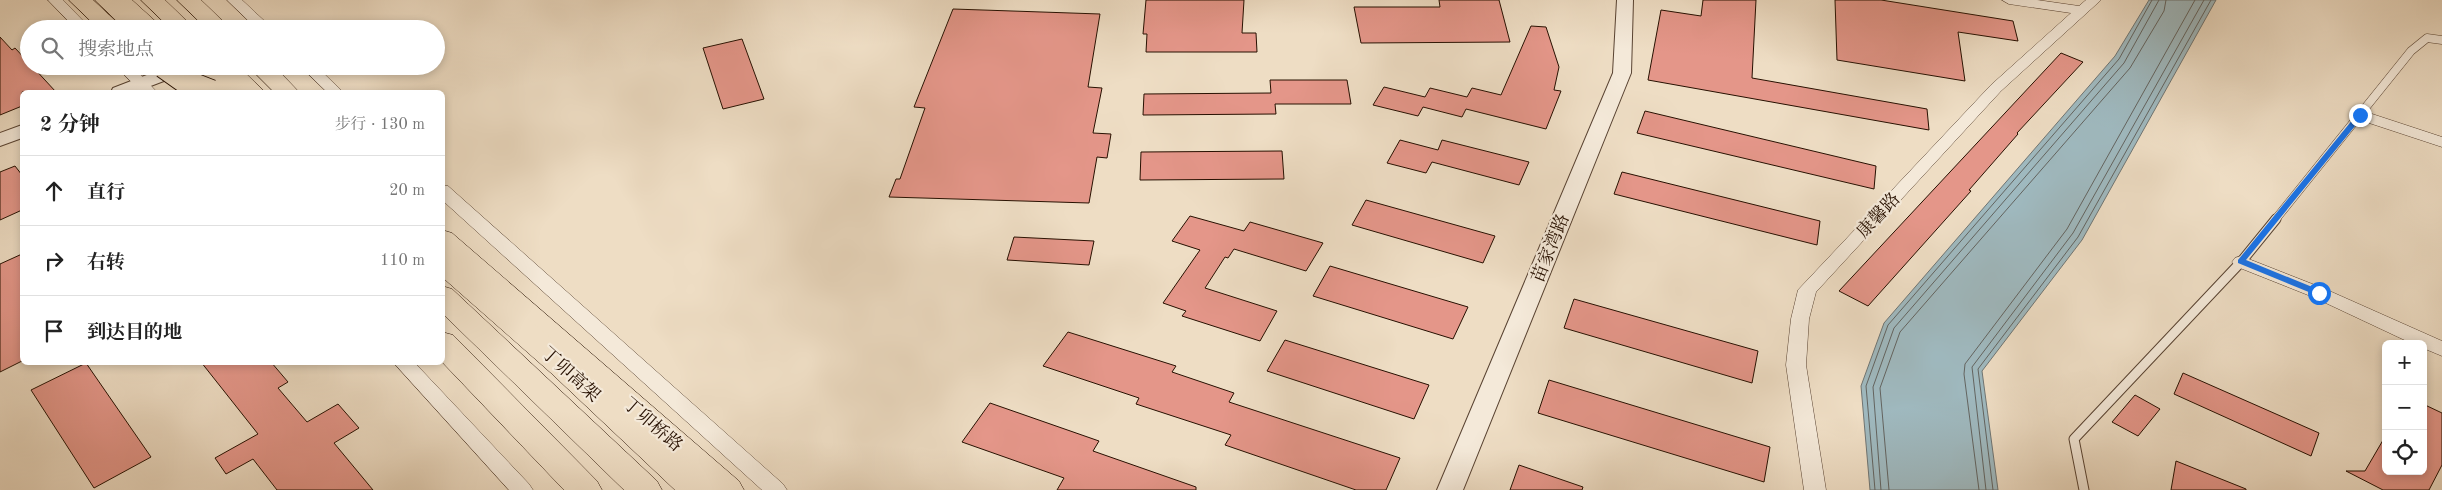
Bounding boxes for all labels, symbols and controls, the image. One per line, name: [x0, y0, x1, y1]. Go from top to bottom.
search box: [20, 20, 445, 75]
icon: search: [38, 34, 66, 62]
text: 搜索地点: [78, 41, 154, 60]
route end: [2349, 104, 2372, 127]
text: 2 分钟: [40, 115, 100, 136]
text: 步行 · 130 m: [335, 117, 425, 133]
icon: ahead: [40, 177, 68, 205]
text: 20 m: [389, 183, 425, 199]
text: 直行: [87, 184, 125, 203]
street label: 康馨路: [1852, 188, 1904, 242]
street label: 苗家湾路: [1527, 211, 1573, 285]
icon: right: [40, 247, 68, 275]
text: 110 m: [380, 253, 425, 269]
text: 右转: [87, 254, 125, 273]
route start: [2308, 282, 2331, 305]
icon: arrive: [40, 317, 68, 345]
text: 到达目的地: [87, 324, 182, 343]
map controls: [2382, 340, 2427, 475]
button: +: [2382, 340, 2427, 385]
street label: 丁卯高架: [538, 342, 604, 406]
button: −: [2382, 385, 2427, 430]
street label: 丁卯桥路: [619, 393, 687, 455]
button: locate: [2382, 430, 2427, 475]

